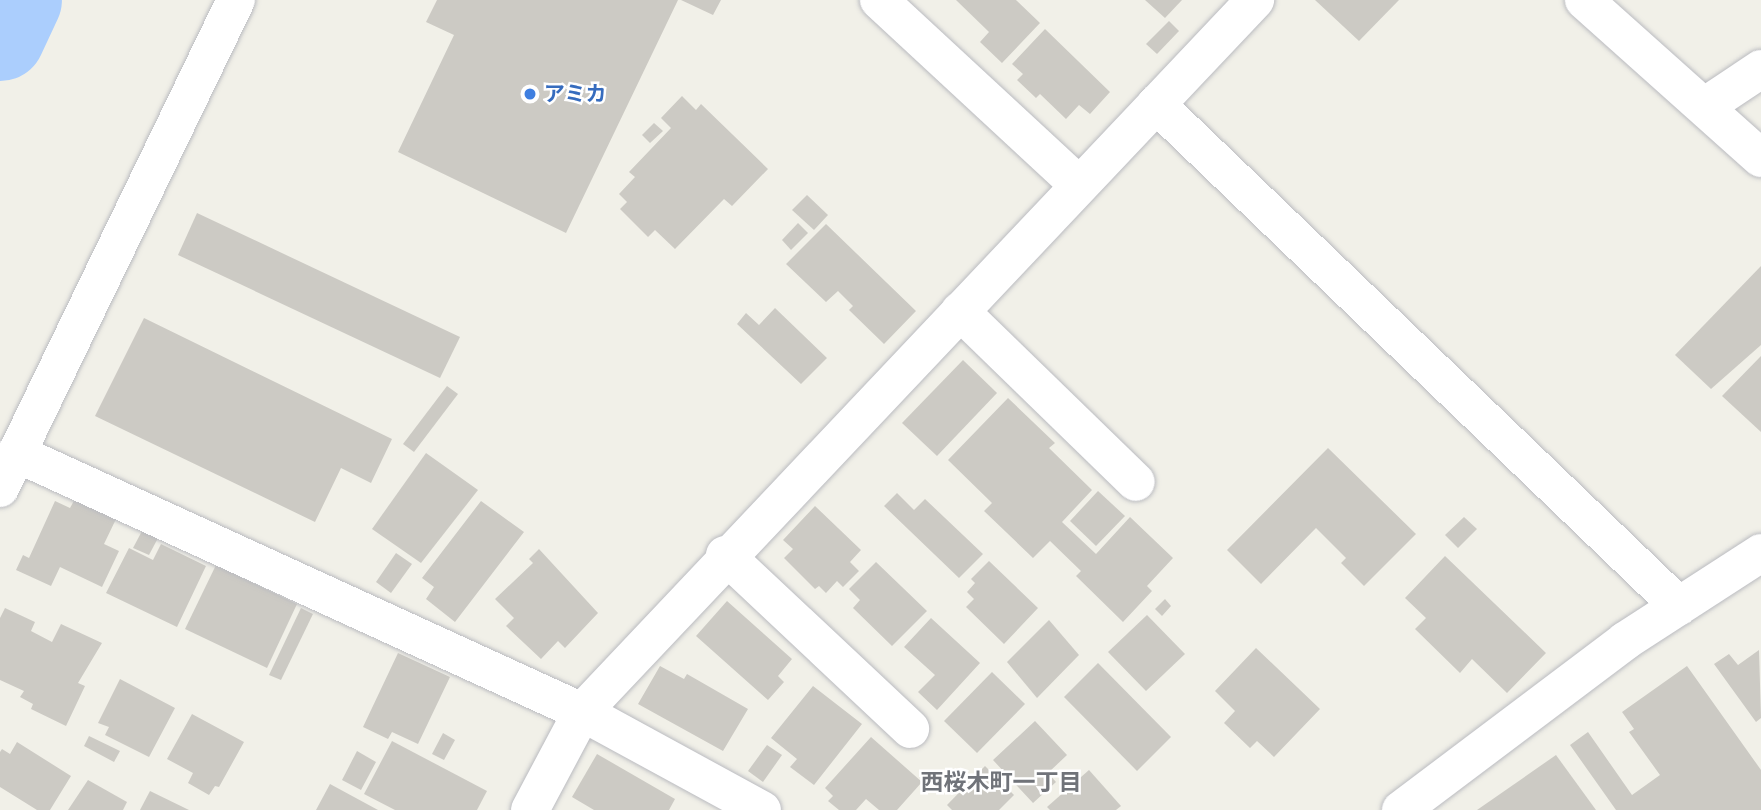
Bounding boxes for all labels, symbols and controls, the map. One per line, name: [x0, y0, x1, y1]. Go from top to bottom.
place label: アミカ: [544, 81, 607, 107]
marker: アミカ: [522, 86, 538, 102]
district label: 西桜木町一丁目: [921, 768, 1081, 796]

